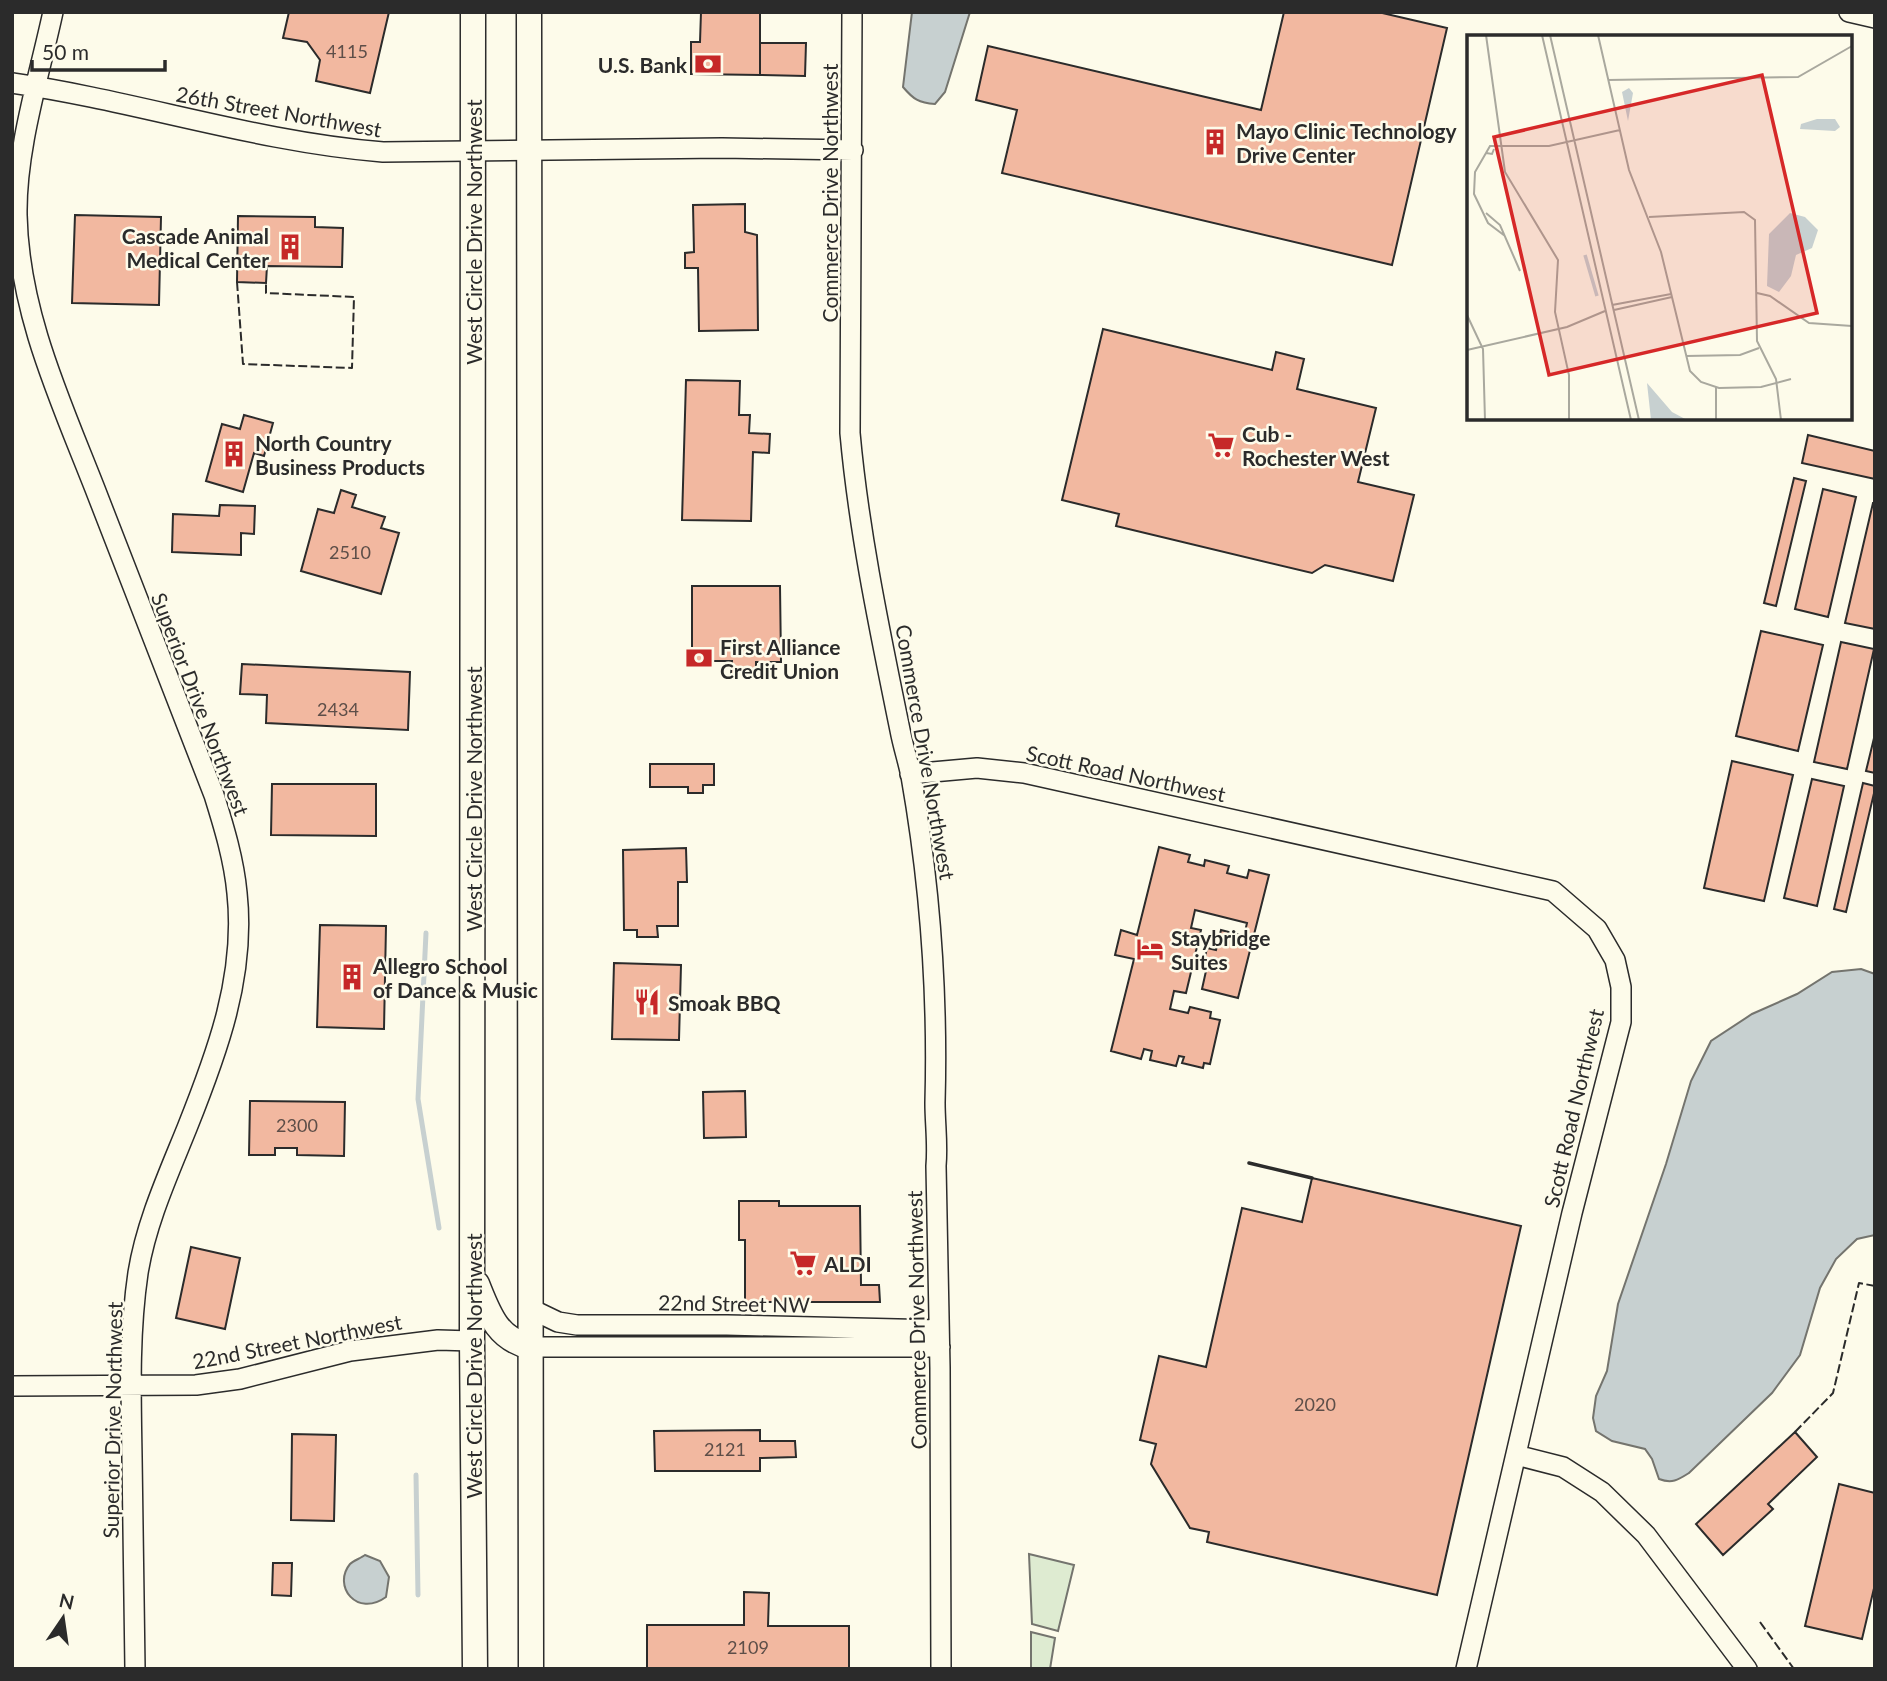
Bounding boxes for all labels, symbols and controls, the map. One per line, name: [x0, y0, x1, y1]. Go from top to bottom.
scale bar: [32, 28, 164, 72]
inset map: [1467, 35, 1852, 420]
text: 50 m: [42, 39, 89, 64]
house number: 4115: [326, 40, 368, 62]
bank icon: U.S. Bank: [693, 49, 723, 79]
place label: U.S. Bank: [598, 52, 688, 77]
street label: Commerce Drive Northwest: [817, 63, 842, 322]
street label: 26th Street Northwest: [174, 81, 384, 141]
street label: West Circle Drive Northwest: [461, 99, 486, 365]
place label: Mayo Clinic Technology Drive Center: [1236, 118, 1457, 167]
building icon: Mayo Clinic Technology Drive Center: [1200, 127, 1230, 157]
place label: Cascade Animal Medical Center: [122, 223, 269, 272]
building icon: Cascade Animal Medical Center: [275, 232, 305, 262]
place label: Cub - Rochester West: [1242, 421, 1390, 470]
place label: North Country Business Products: [255, 430, 425, 479]
supermarket icon: Cub - Rochester West: [1206, 430, 1236, 460]
building icon: North Country Business Products: [219, 439, 249, 469]
house number: 2510: [329, 541, 371, 563]
street label: Superior Drive Northwest: [147, 589, 255, 819]
street label: Commerce Drive Northwest: [891, 622, 961, 882]
place label: First Alliance Credit Union: [720, 634, 840, 683]
bank icon: First Alliance Credit Union: [684, 643, 714, 673]
street label: West Circle Drive Northwest: [461, 666, 486, 932]
house number: 2434: [317, 698, 359, 720]
street label: Scott Road Northwest: [1024, 740, 1228, 806]
place label: Staybridge Suites: [1171, 925, 1270, 974]
hotel icon: Staybridge Suites: [1135, 934, 1165, 964]
place label: Allegro School of Dance & Music: [372, 953, 538, 1002]
building icon: Allegro School of Dance & Music: [337, 962, 367, 992]
restaurant icon: Smoak BBQ: [632, 987, 662, 1017]
place label: Smoak BBQ: [668, 990, 781, 1015]
street label: Scott Road Northwest: [1538, 1006, 1608, 1210]
house number: 2300: [276, 1114, 318, 1136]
street label: Commerce Drive Northwest: [901, 1190, 931, 1450]
street label: West Circle Drive Northwest: [461, 1233, 486, 1499]
supermarket icon: ALDI: [788, 1248, 818, 1278]
place label: ALDI: [823, 1251, 872, 1276]
street label: 22nd Street NW: [658, 1289, 810, 1317]
street label: Superior Drive Northwest: [97, 1301, 127, 1539]
street label: 22nd Street Northwest: [190, 1308, 404, 1374]
house number: 2020: [1294, 1393, 1336, 1415]
house number: 2121: [704, 1438, 746, 1460]
north arrow: [28, 1583, 98, 1653]
text: N: [57, 1588, 77, 1614]
house number: 2109: [727, 1636, 769, 1658]

